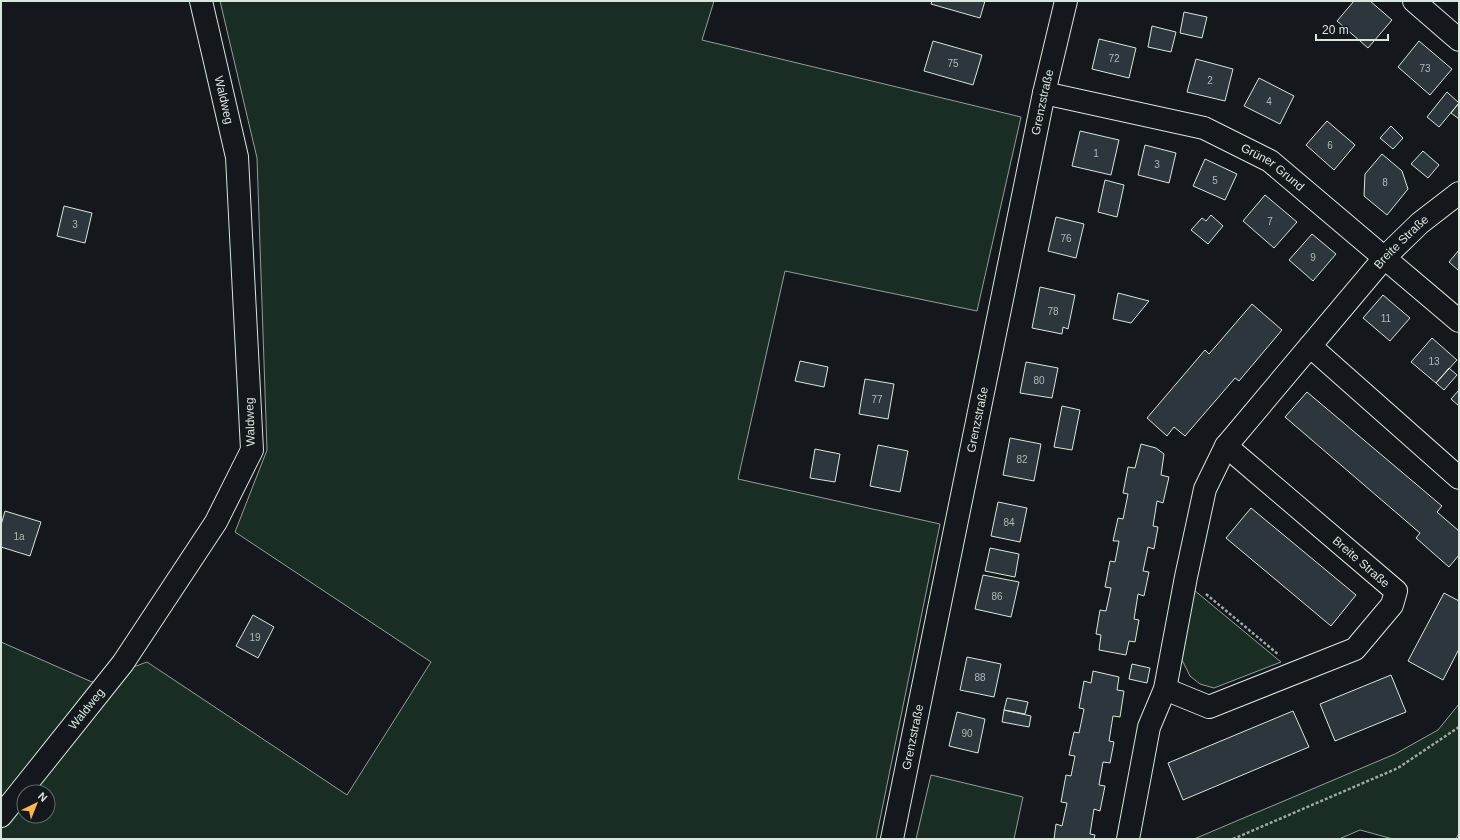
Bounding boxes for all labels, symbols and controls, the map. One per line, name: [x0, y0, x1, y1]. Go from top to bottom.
scale bar: [1316, 16, 1388, 42]
text: 20 m: [1322, 23, 1349, 37]
house number: 72: [1108, 53, 1120, 64]
house number: 75: [947, 58, 959, 69]
house number: 73: [1419, 63, 1431, 74]
street label: Grenzstraße: [1029, 68, 1056, 136]
street label: Waldweg: [212, 75, 236, 125]
house number: 2: [1207, 75, 1213, 86]
house number: 4: [1266, 96, 1272, 107]
house number: 6: [1327, 140, 1333, 151]
street label: Grüner Grund: [1239, 141, 1307, 194]
house number: 1: [1093, 148, 1099, 159]
house number: 3: [1154, 159, 1160, 170]
house number: 5: [1212, 175, 1218, 186]
house number: 8: [1382, 177, 1388, 188]
street label: Breite Straße: [1371, 212, 1431, 272]
house number: 7: [1267, 216, 1273, 227]
house number: 3: [72, 219, 78, 230]
house number: 76: [1060, 233, 1072, 244]
house number: 9: [1310, 252, 1316, 263]
house number: 78: [1047, 306, 1059, 317]
house number: 11: [1381, 313, 1392, 324]
house number: 13: [1428, 356, 1440, 367]
house number: 80: [1033, 375, 1045, 386]
street label: Grenzstraße: [964, 385, 991, 454]
house number: 77: [871, 394, 883, 405]
street label: Waldweg: [242, 397, 258, 447]
house number: 82: [1016, 454, 1028, 465]
house number: 84: [1003, 517, 1015, 528]
house number: 1a: [13, 531, 25, 542]
street label: Breite Straße: [1330, 534, 1393, 591]
house number: 86: [991, 591, 1003, 602]
house number: 19: [249, 632, 261, 643]
house number: 88: [974, 672, 986, 683]
street label: Waldweg: [66, 685, 107, 732]
street label: Grenzstraße: [899, 703, 926, 771]
house number: 90: [961, 728, 973, 739]
north arrow: [16, 784, 56, 824]
text: N: [36, 790, 50, 804]

